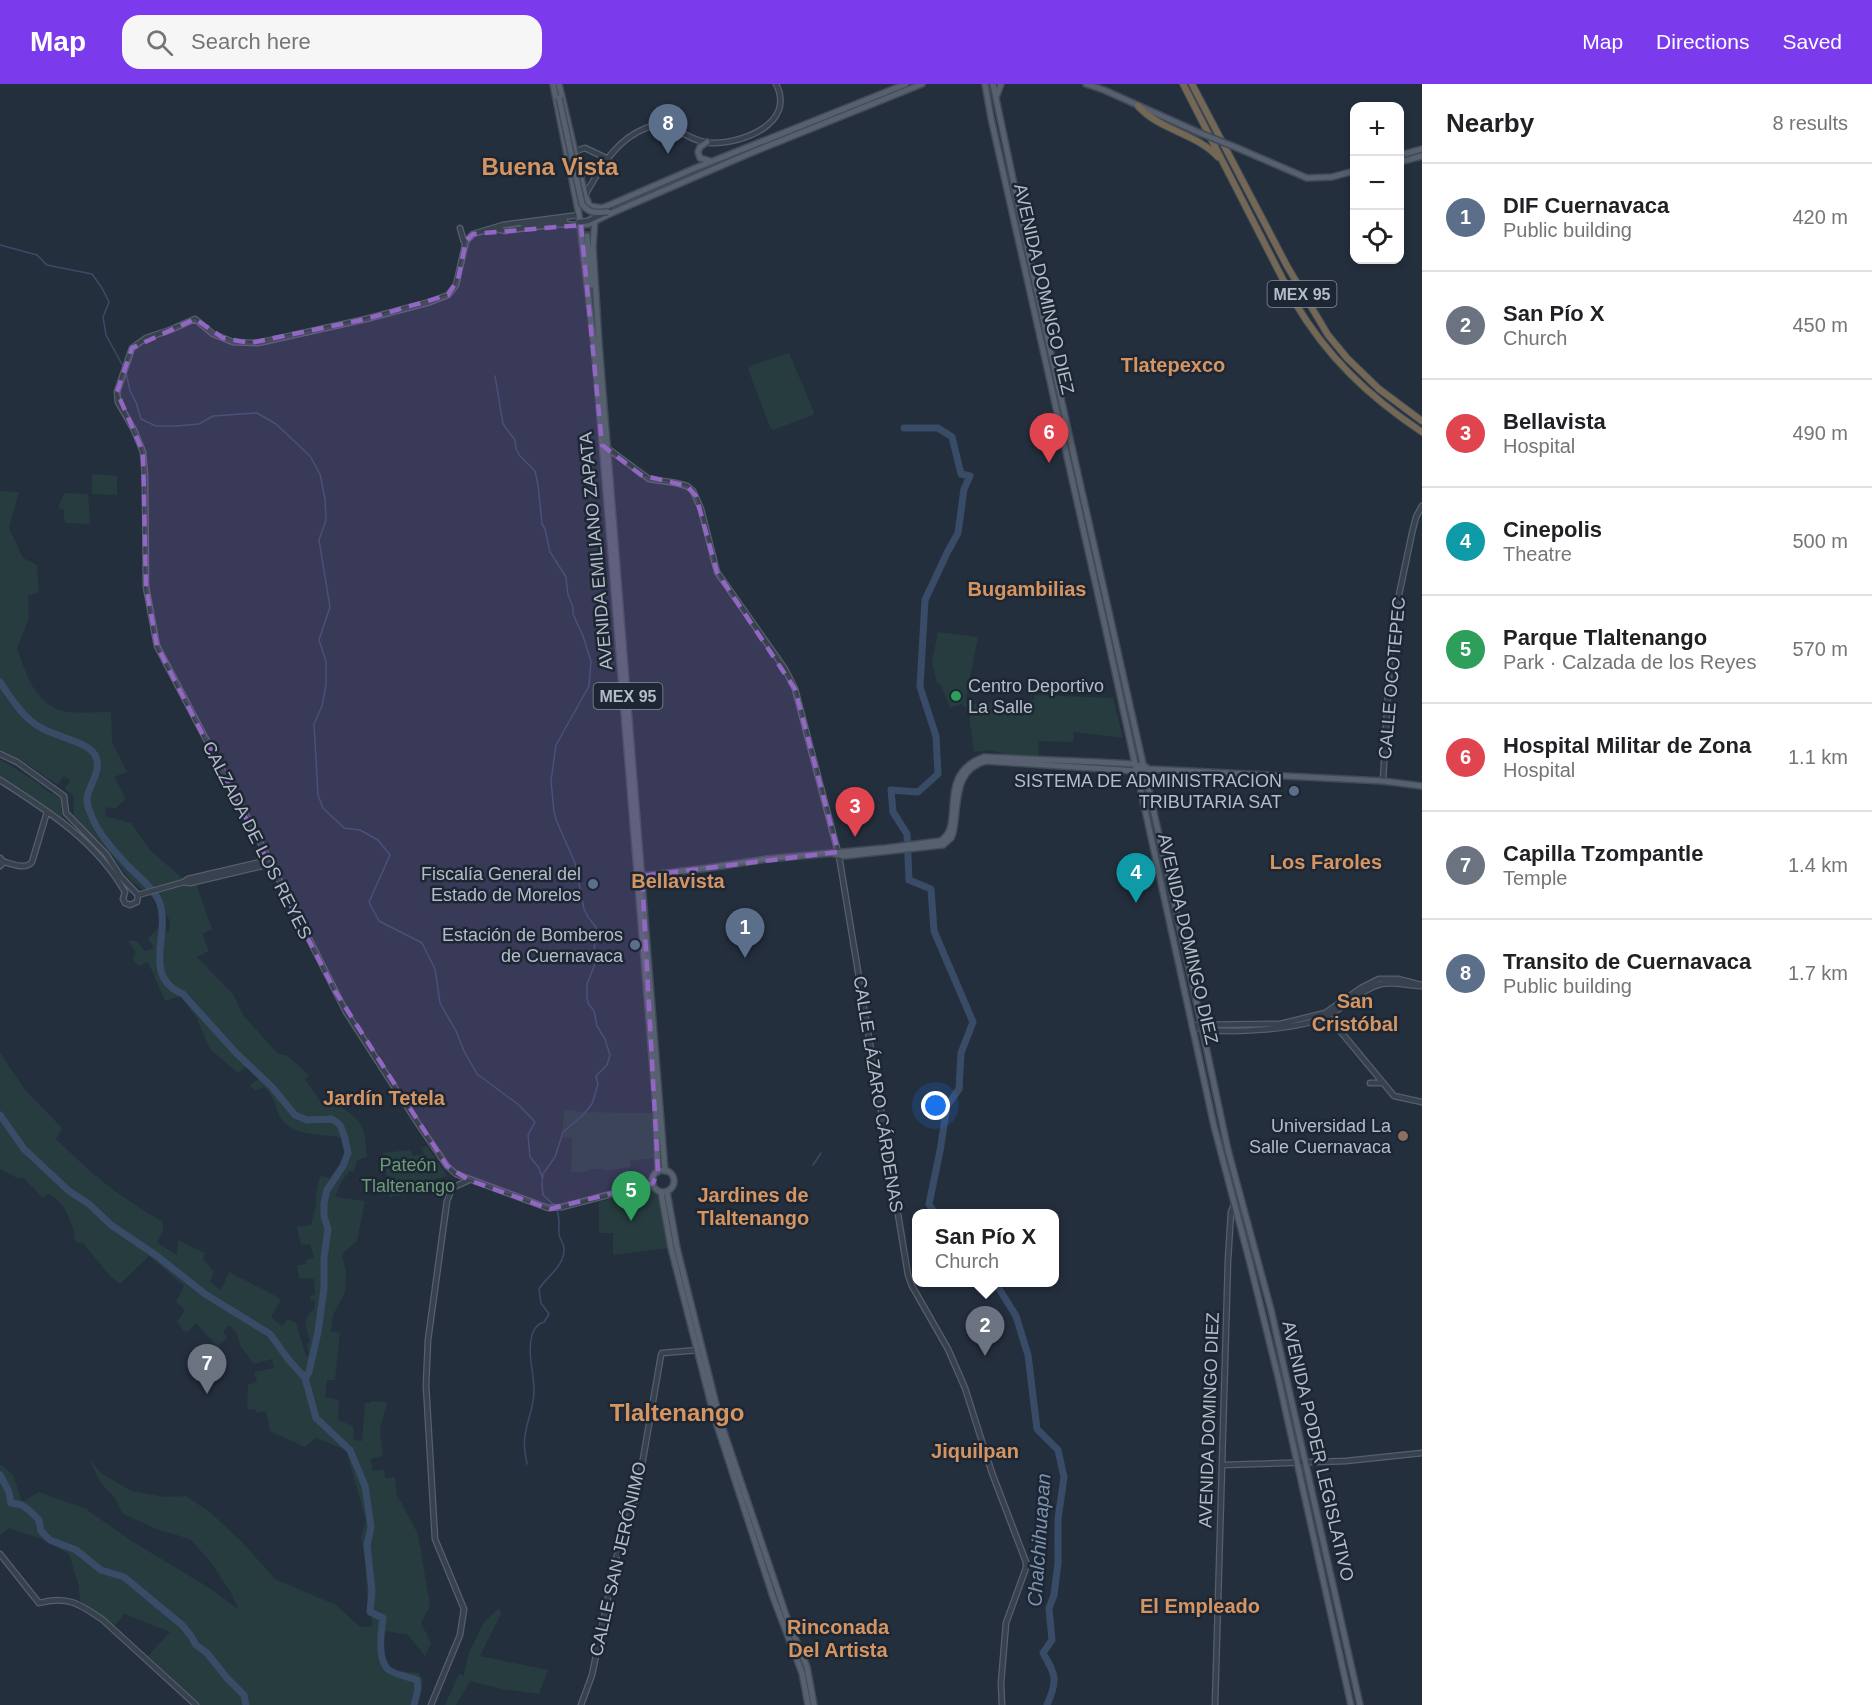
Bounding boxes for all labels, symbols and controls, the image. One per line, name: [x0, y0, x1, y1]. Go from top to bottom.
search box: [122, 15, 542, 69]
text: Map: [30, 26, 86, 57]
icon: search: [143, 26, 176, 59]
text: Search here: [191, 29, 311, 54]
text: Map: [1582, 30, 1623, 53]
text: Directions: [1656, 30, 1749, 53]
text: Saved: [1782, 30, 1842, 53]
map controls: [1350, 102, 1404, 264]
button: +: [1350, 102, 1404, 156]
pin: 8: [648, 104, 688, 154]
text: Nearby: [1446, 108, 1534, 138]
text: 8 results: [1772, 112, 1848, 134]
district label: Buena Vista: [482, 153, 619, 180]
button: −: [1350, 156, 1404, 210]
street label: AVENIDA DOMINGO DIEZ: [1010, 182, 1078, 396]
text: DIF Cuernavaca: [1503, 193, 1669, 218]
text: 1: [1460, 206, 1471, 228]
text: 420 m: [1792, 206, 1848, 228]
button: locate: [1350, 210, 1404, 264]
text: Public building: [1503, 219, 1632, 241]
road number: MEX 95: [1268, 281, 1336, 307]
text: San Pío X: [1503, 301, 1604, 326]
text: 2: [1460, 314, 1471, 336]
text: 450 m: [1792, 314, 1848, 336]
text: Church: [1503, 327, 1567, 349]
district label: Tlatepexco: [1121, 354, 1225, 376]
text: Bellavista: [1503, 409, 1606, 434]
pin: 6: [1030, 414, 1068, 463]
text: 3: [1460, 422, 1471, 444]
text: 490 m: [1792, 422, 1848, 444]
street label: AVENIDA EMILIANO ZAPATA: [576, 431, 616, 671]
text: Hospital: [1503, 435, 1575, 457]
text: Cinepolis: [1503, 517, 1602, 542]
text: 4: [1460, 530, 1471, 552]
text: 500 m: [1792, 530, 1848, 552]
text: Theatre: [1503, 543, 1572, 565]
district label: Bugambilias: [968, 578, 1086, 600]
street label: CALLE OCOTEPEC: [1375, 596, 1409, 760]
text: Parque Tlaltenango: [1503, 625, 1707, 650]
text: 5: [1460, 638, 1471, 660]
text: 570 m: [1792, 638, 1848, 660]
text: Park · Calzada de los Reyes: [1503, 651, 1756, 673]
place label: Centro Deportivo La Salle: [968, 676, 1104, 717]
road number: MEX 95: [594, 683, 662, 709]
marker: Centro Deportivo La Salle: [949, 689, 963, 703]
text: Hospital Militar de Zona: [1503, 733, 1751, 758]
street label: CALZADA DE LOS REYES: [198, 738, 316, 942]
text: 6: [1460, 746, 1471, 768]
text: 1.1 km: [1788, 746, 1848, 768]
text: Hospital: [1503, 759, 1575, 781]
place label: SISTEMA DE ADMINISTRACION TRIBUTARIA SAT: [1014, 771, 1282, 812]
marker: SISTEMA DE ADMINISTRACION TRIBUTARIA SAT: [1287, 784, 1301, 798]
pin: 3: [836, 788, 874, 837]
street label: AVENIDA DOMINGO DIEZ: [1154, 832, 1222, 1046]
text: Capilla Tzompantle: [1503, 841, 1703, 866]
district label: Los Faroles: [1270, 851, 1382, 873]
pin: 4: [1116, 854, 1156, 903]
text: 7: [1460, 854, 1471, 876]
text: 1.4 km: [1788, 854, 1848, 876]
place label: Fiscalía General del Estado de Morelos: [421, 864, 581, 905]
text: Temple: [1503, 867, 1567, 889]
district label: Bellavista: [631, 870, 726, 892]
marker: Fiscalía General del Estado de Morelos: [586, 877, 600, 891]
pin: 1: [726, 908, 764, 958]
place label: Estación de Bomberos de Cuernavaca: [442, 925, 624, 966]
marker: Estación de Bomberos de Cuernavaca: [628, 938, 642, 952]
text: Transito de Cuernavaca: [1503, 949, 1751, 974]
text: 8: [1460, 962, 1471, 984]
text: 1.7 km: [1788, 962, 1848, 984]
street label: CALLE LÁZARO CÁRDENAS: [849, 974, 907, 1214]
text: Public building: [1503, 975, 1632, 997]
district label: San Cristóbal: [1312, 990, 1398, 1035]
district label: Jardín Tetela: [323, 1087, 446, 1109]
your location: [921, 1091, 950, 1120]
place label: Universidad La Salle Cuernavaca: [1249, 1116, 1392, 1157]
marker: Universidad La Salle Cuernavaca: [1396, 1129, 1410, 1143]
park label: Pateón Tlaltenango: [361, 1155, 455, 1196]
pin: 5: [612, 1172, 650, 1221]
district label: Jardines de Tlaltenango: [697, 1184, 809, 1229]
popup: [912, 1209, 1059, 1287]
text: San Pío X: [935, 1224, 1036, 1249]
text: Church: [935, 1250, 999, 1272]
pin: 2: [966, 1306, 1004, 1356]
street label: AVENIDA DOMINGO DIEZ: [1195, 1312, 1223, 1528]
street label: AVENIDA PODER LEGISLATIVO: [1278, 1319, 1358, 1583]
pin: 7: [188, 1344, 226, 1394]
district label: Tlaltenango: [610, 1399, 744, 1426]
district label: Jiquilpan: [931, 1440, 1019, 1462]
street label: CALLE SAN JERÓNIMO: [585, 1460, 650, 1658]
water label: Chalchihuapan: [1023, 1473, 1055, 1607]
district label: El Empleado: [1140, 1595, 1260, 1617]
district label: Rinconada Del Artista: [787, 1616, 890, 1661]

